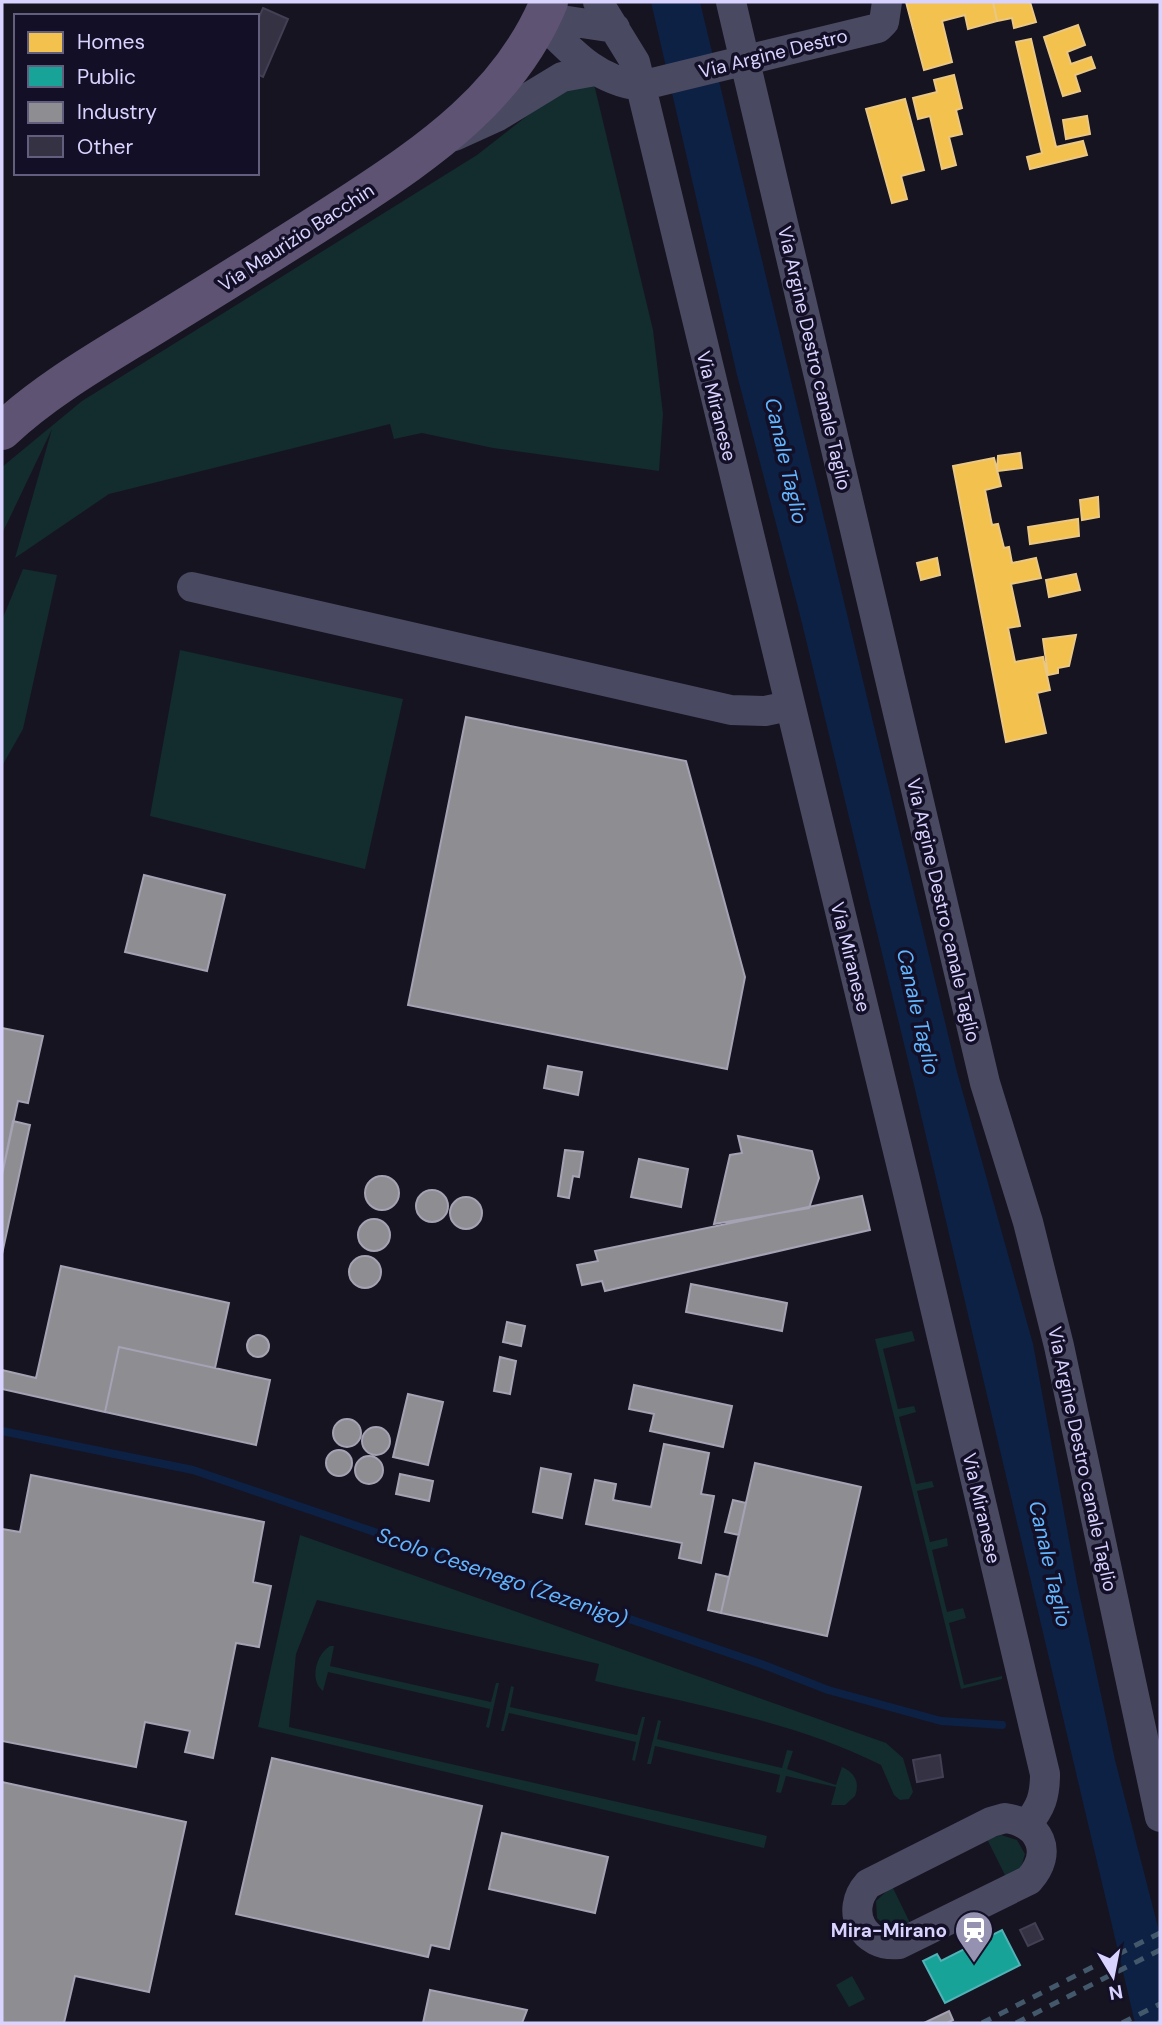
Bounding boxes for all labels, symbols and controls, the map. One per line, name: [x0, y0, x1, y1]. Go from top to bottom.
legend: [14, 14, 259, 175]
street label: Via Argine Destro: [696, 23, 850, 84]
text: Homes: [77, 28, 145, 56]
text: Public: [77, 63, 136, 91]
text: Industry: [77, 98, 157, 126]
text: Other: [77, 133, 133, 161]
street label: Via Maurizio Bacchin: [214, 178, 379, 297]
street label: Via Argine Destro canale Taglio: [772, 224, 857, 493]
street label: Via Miranese: [691, 348, 742, 464]
water label: Canale Taglio: [758, 395, 814, 527]
street label: Via Argine Destro canale Taglio: [901, 776, 986, 1045]
street label: Via Miranese: [825, 899, 876, 1015]
water label: Canale Taglio: [890, 946, 946, 1078]
street label: Via Argine Destro canale Taglio: [1042, 1324, 1123, 1594]
street label: Via Miranese: [957, 1450, 1006, 1566]
water label: Canale Taglio: [1022, 1498, 1078, 1630]
water label: Scolo Cesenego (Zezenigo): [373, 1521, 631, 1633]
station icon: Mira-Mirano: [953, 1909, 995, 1964]
place label: Mira-Mirano: [831, 1918, 947, 1943]
north arrow: [1078, 1941, 1148, 2011]
text: N: [1107, 1979, 1125, 2006]

